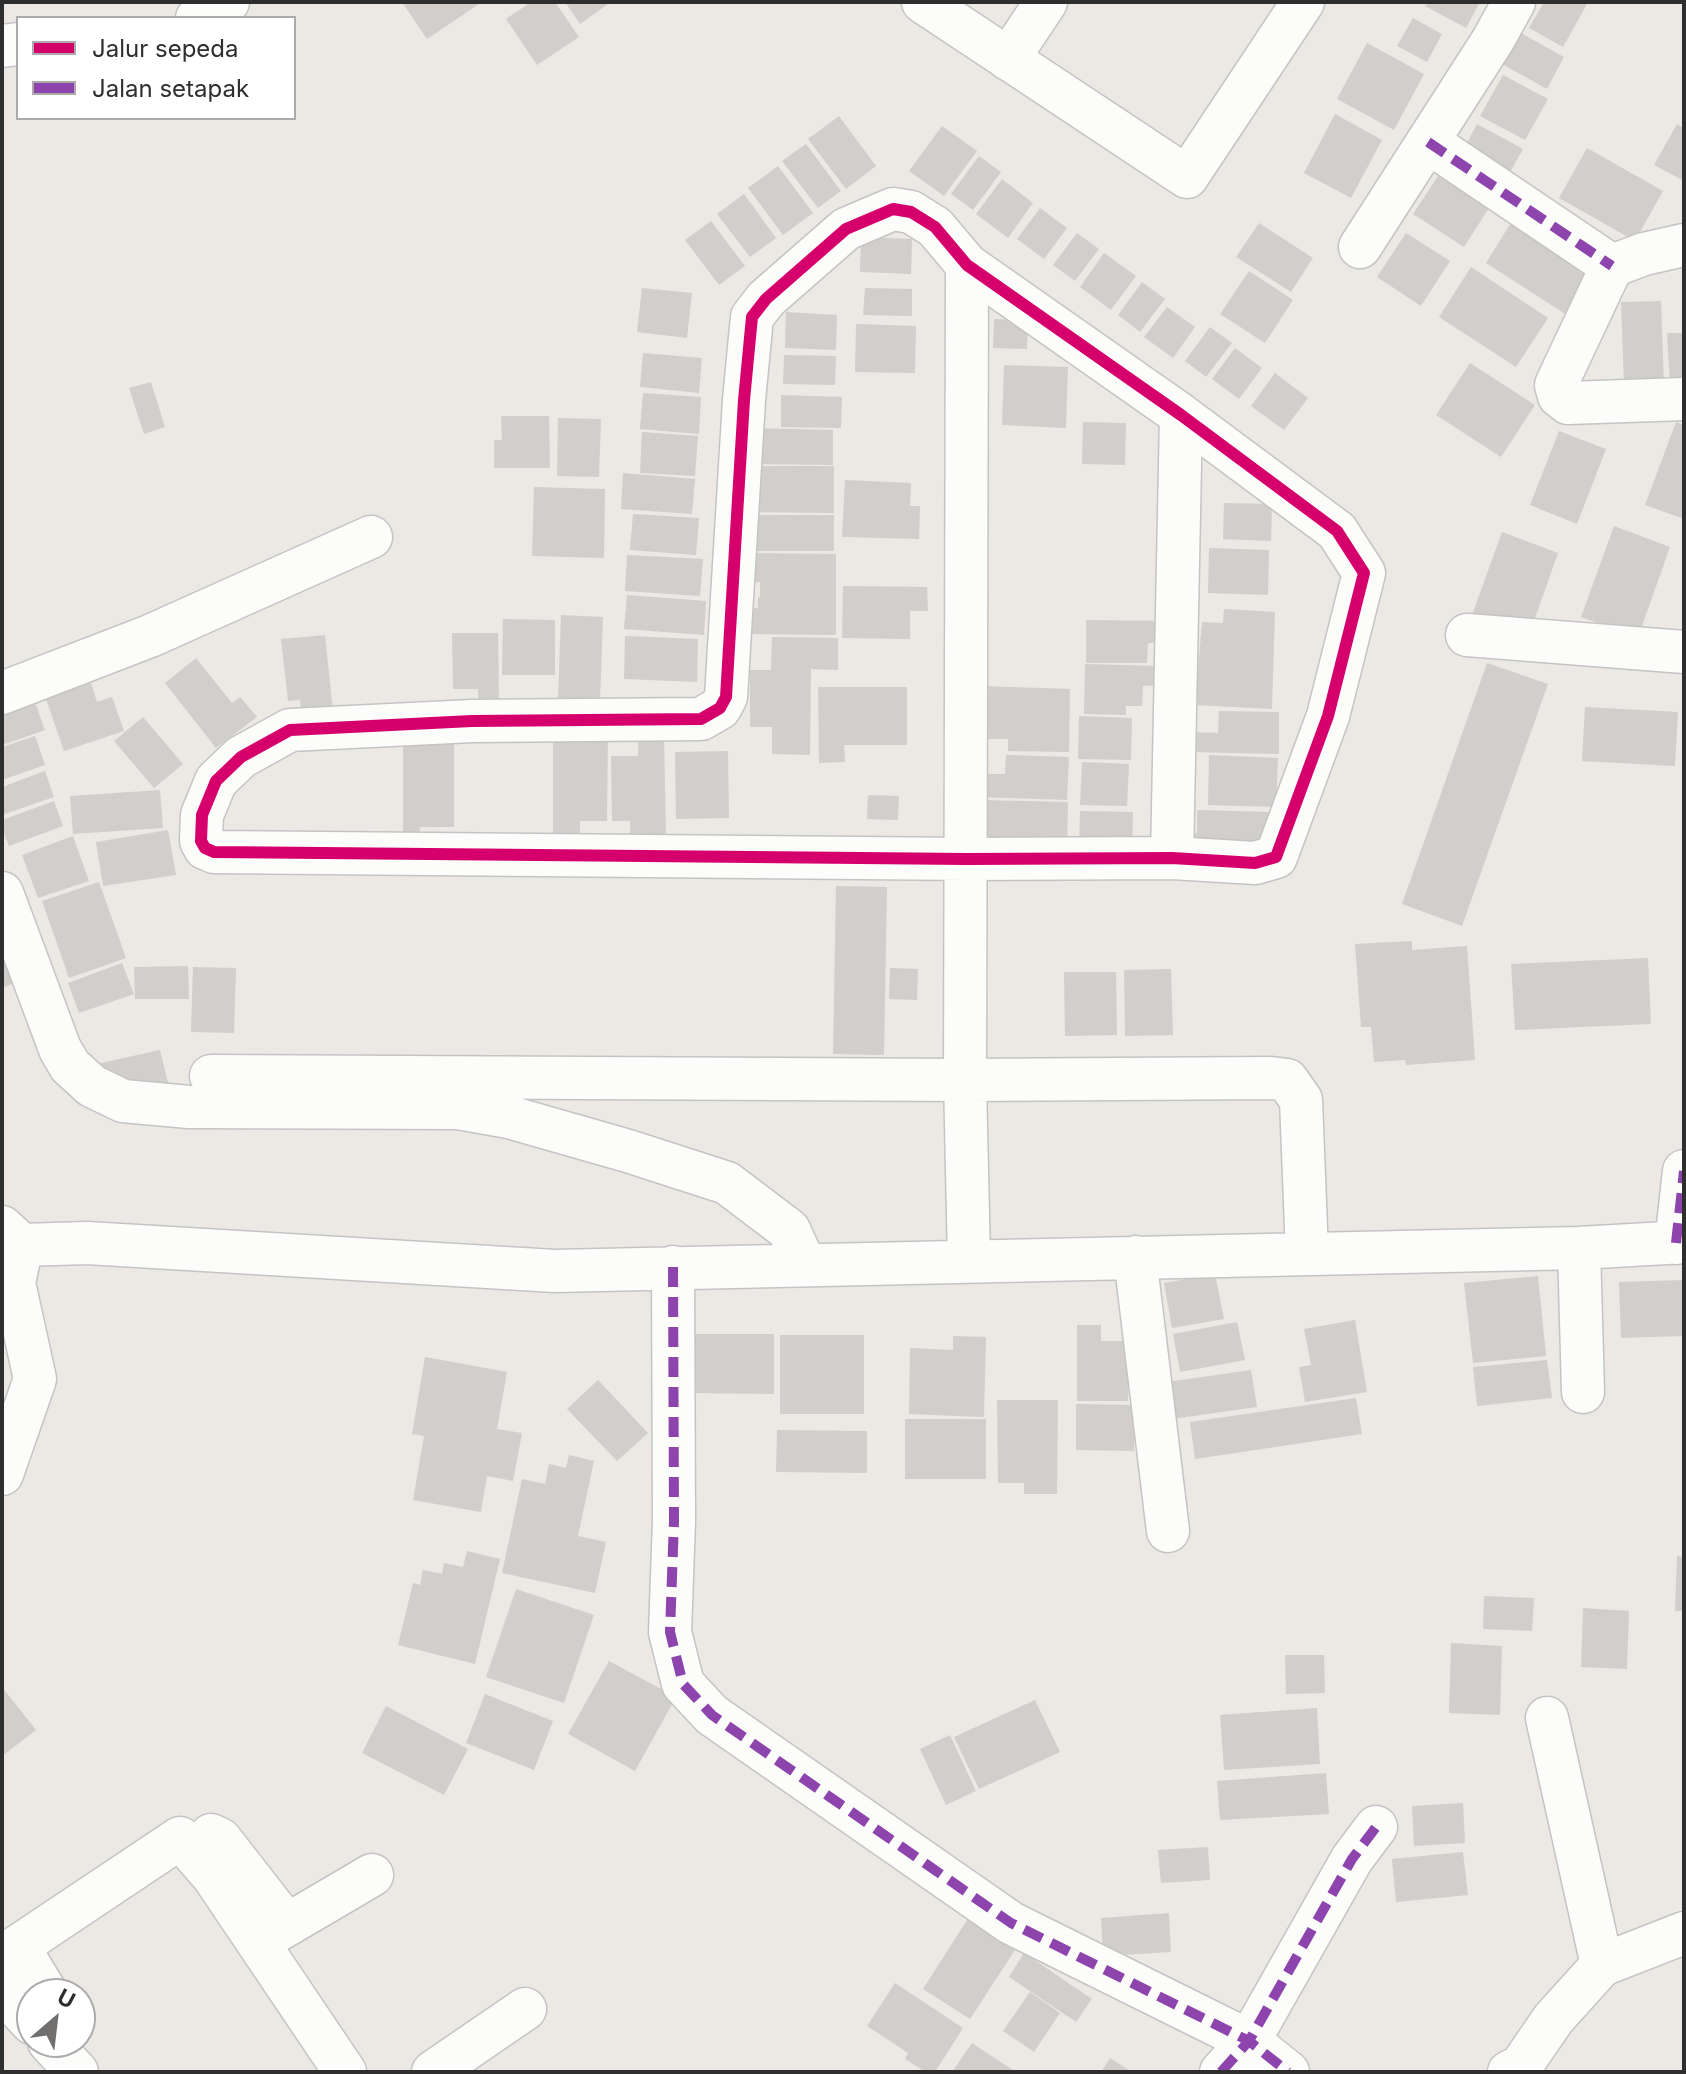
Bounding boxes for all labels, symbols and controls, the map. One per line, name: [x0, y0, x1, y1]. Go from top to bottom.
legend: [16, 16, 296, 120]
text: Jalur sepeda: [92, 34, 238, 63]
text: Jalan setapak: [92, 74, 249, 103]
north arrow: [16, 1978, 96, 2058]
text: U: [53, 1983, 80, 2014]

